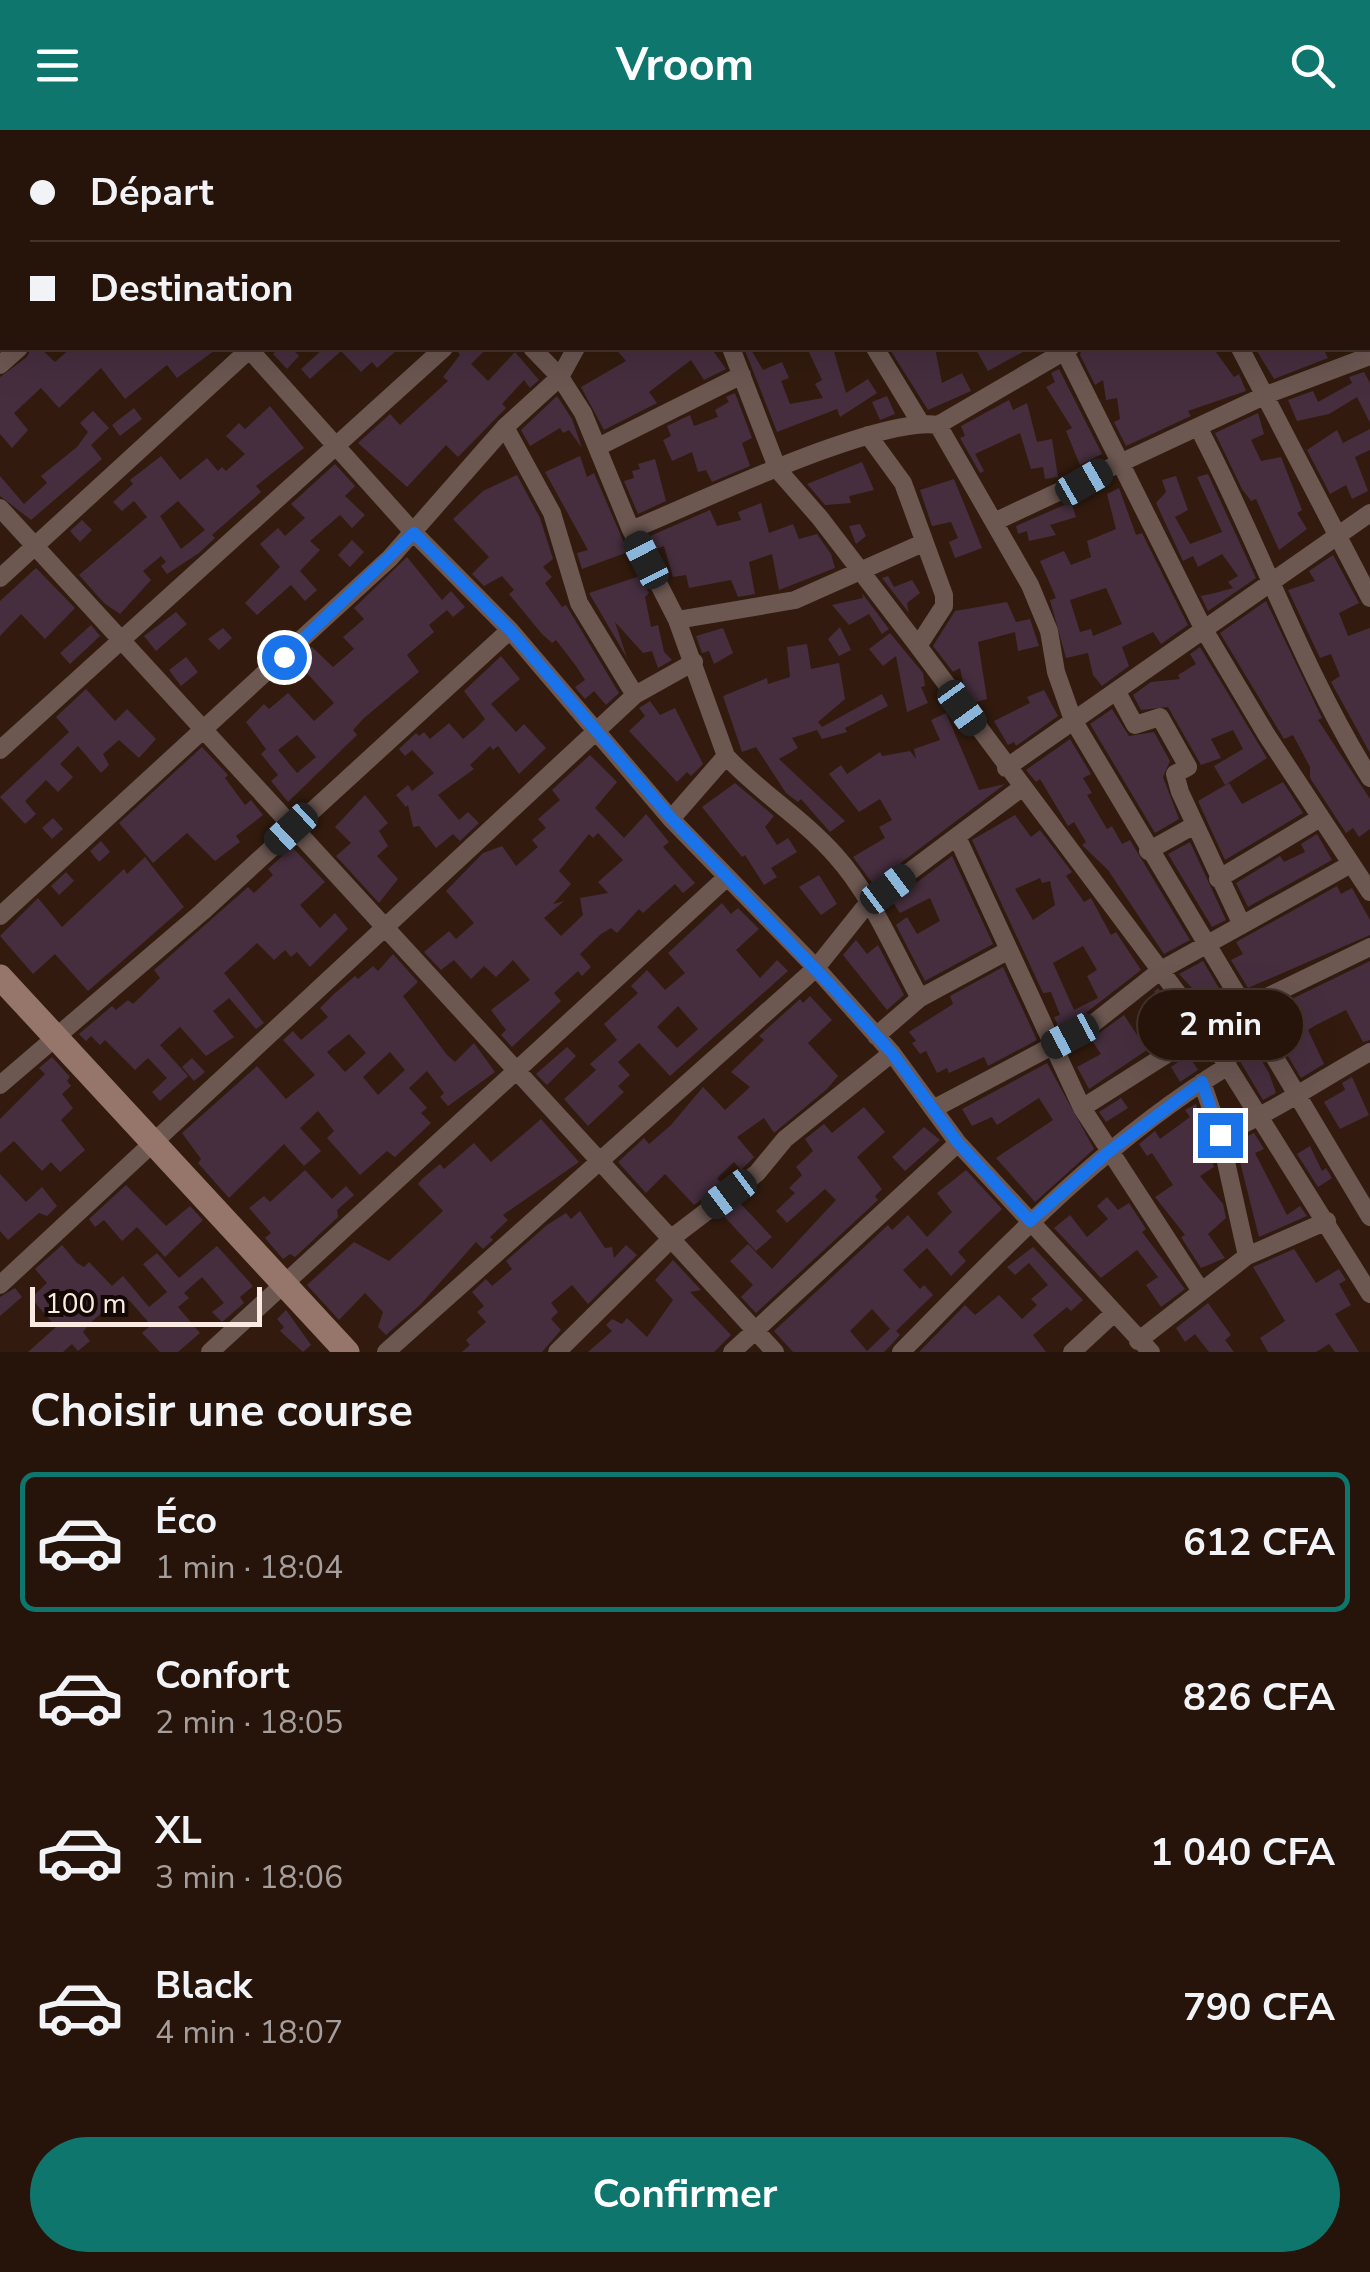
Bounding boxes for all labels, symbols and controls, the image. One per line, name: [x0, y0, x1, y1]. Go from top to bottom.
text: Vroom: [616, 35, 754, 96]
icon: menu: [30, 38, 85, 93]
icon: search: [1285, 38, 1340, 93]
text: Départ: [90, 167, 214, 218]
text: Destination: [90, 263, 294, 314]
car: [1051, 454, 1117, 510]
car: [619, 526, 673, 594]
route start: [262, 635, 307, 680]
car: [932, 675, 992, 741]
car: [259, 798, 323, 860]
car: [855, 859, 921, 919]
callout: 2 min: [1138, 990, 1302, 1060]
text: 2 min: [1179, 1003, 1262, 1046]
car: [1036, 1009, 1104, 1063]
route end: [1198, 1113, 1243, 1158]
car: [696, 1164, 762, 1224]
scale bar: [30, 1282, 262, 1326]
text: 100 m: [45, 1285, 127, 1323]
text: Choisir une course: [30, 1381, 413, 1442]
text: Éco: [155, 1495, 217, 1546]
icon: car: [35, 1497, 125, 1587]
text: 612 CFA: [1183, 1517, 1335, 1568]
text: 1 min · 18:04: [155, 1546, 343, 1589]
text: Confort: [155, 1650, 289, 1701]
icon: car: [35, 1652, 125, 1742]
text: 826 CFA: [1183, 1672, 1335, 1723]
text: 2 min · 18:05: [155, 1701, 343, 1744]
text: XL: [155, 1805, 202, 1856]
icon: car: [35, 1807, 125, 1897]
text: 1 040 CFA: [1150, 1827, 1335, 1878]
text: 3 min · 18:06: [155, 1856, 343, 1899]
text: Black: [155, 1960, 252, 2011]
icon: car: [35, 1962, 125, 2052]
text: 790 CFA: [1183, 1982, 1335, 2033]
text: 4 min · 18:07: [155, 2011, 343, 2054]
button: Confirmer: [30, 2137, 1340, 2252]

